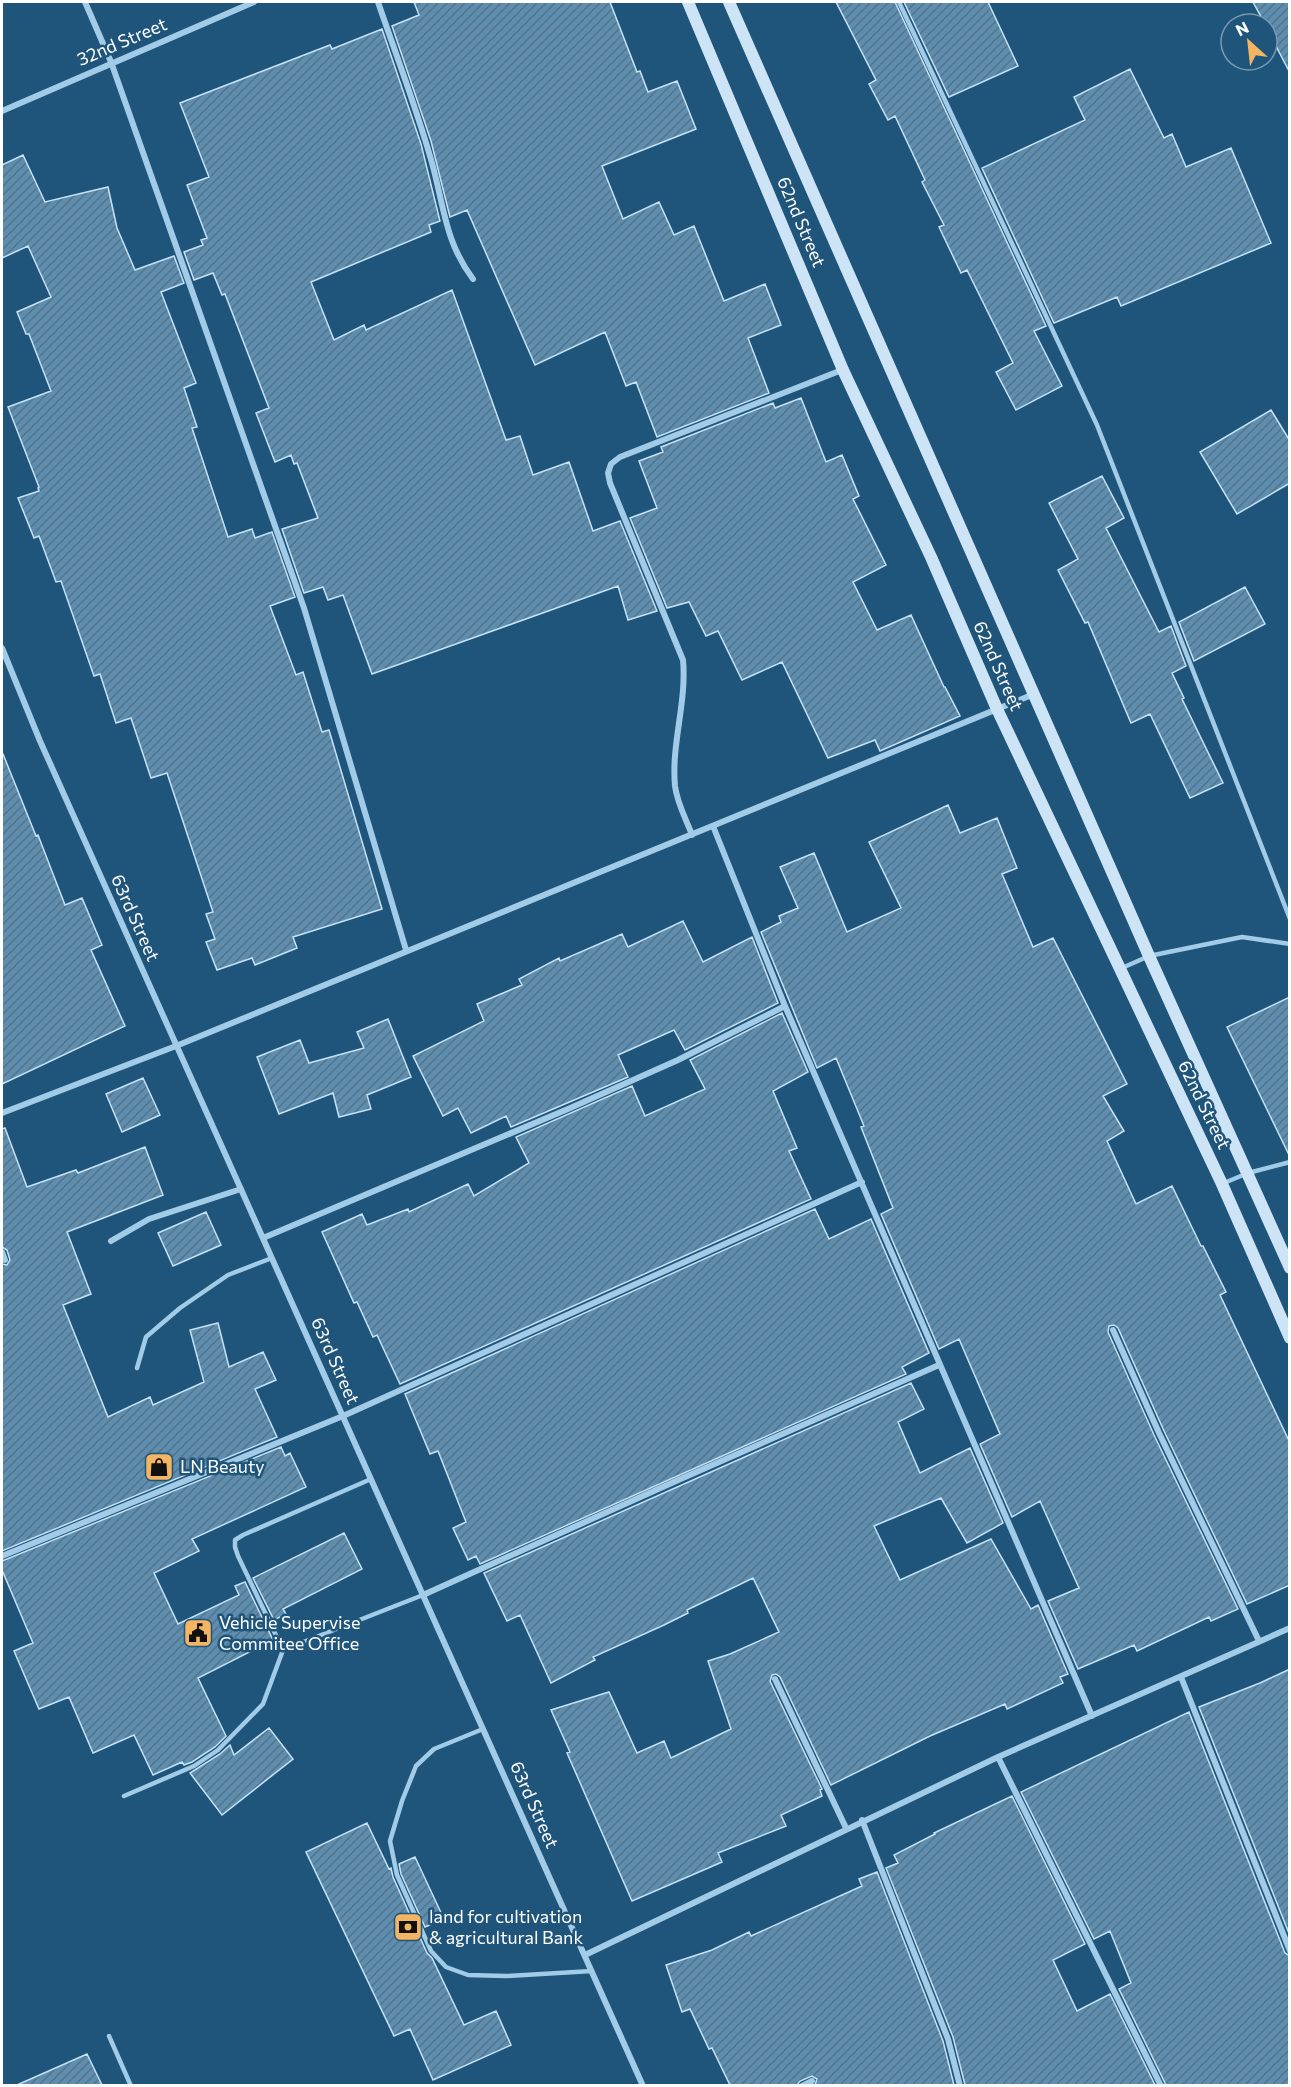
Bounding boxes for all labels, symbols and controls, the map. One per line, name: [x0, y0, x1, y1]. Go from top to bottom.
street label: 32nd Street: [73, 12, 170, 70]
north arrow: [1219, 12, 1279, 72]
text: N: [1232, 17, 1252, 39]
street label: 62nd Street: [773, 173, 831, 270]
street label: 62nd Street: [969, 617, 1028, 714]
street label: 63rd Street: [107, 871, 165, 964]
street label: 62nd Street: [1174, 1057, 1236, 1152]
street label: 63rd Street: [307, 1314, 365, 1407]
shop icon: LN Beauty: [143, 1451, 175, 1483]
place label: LN Beauty: [180, 1455, 265, 1477]
place label: Vehicle Supervise Commitee Office: [219, 1611, 360, 1654]
public building icon: Vehicle Supervise Commitee Office: [182, 1617, 214, 1649]
street label: 63rd Street: [506, 1758, 564, 1851]
place label: land for cultivation & agricultural Bank: [429, 1905, 583, 1948]
bank icon: land for cultivation & agricultural Bank: [392, 1911, 424, 1943]

